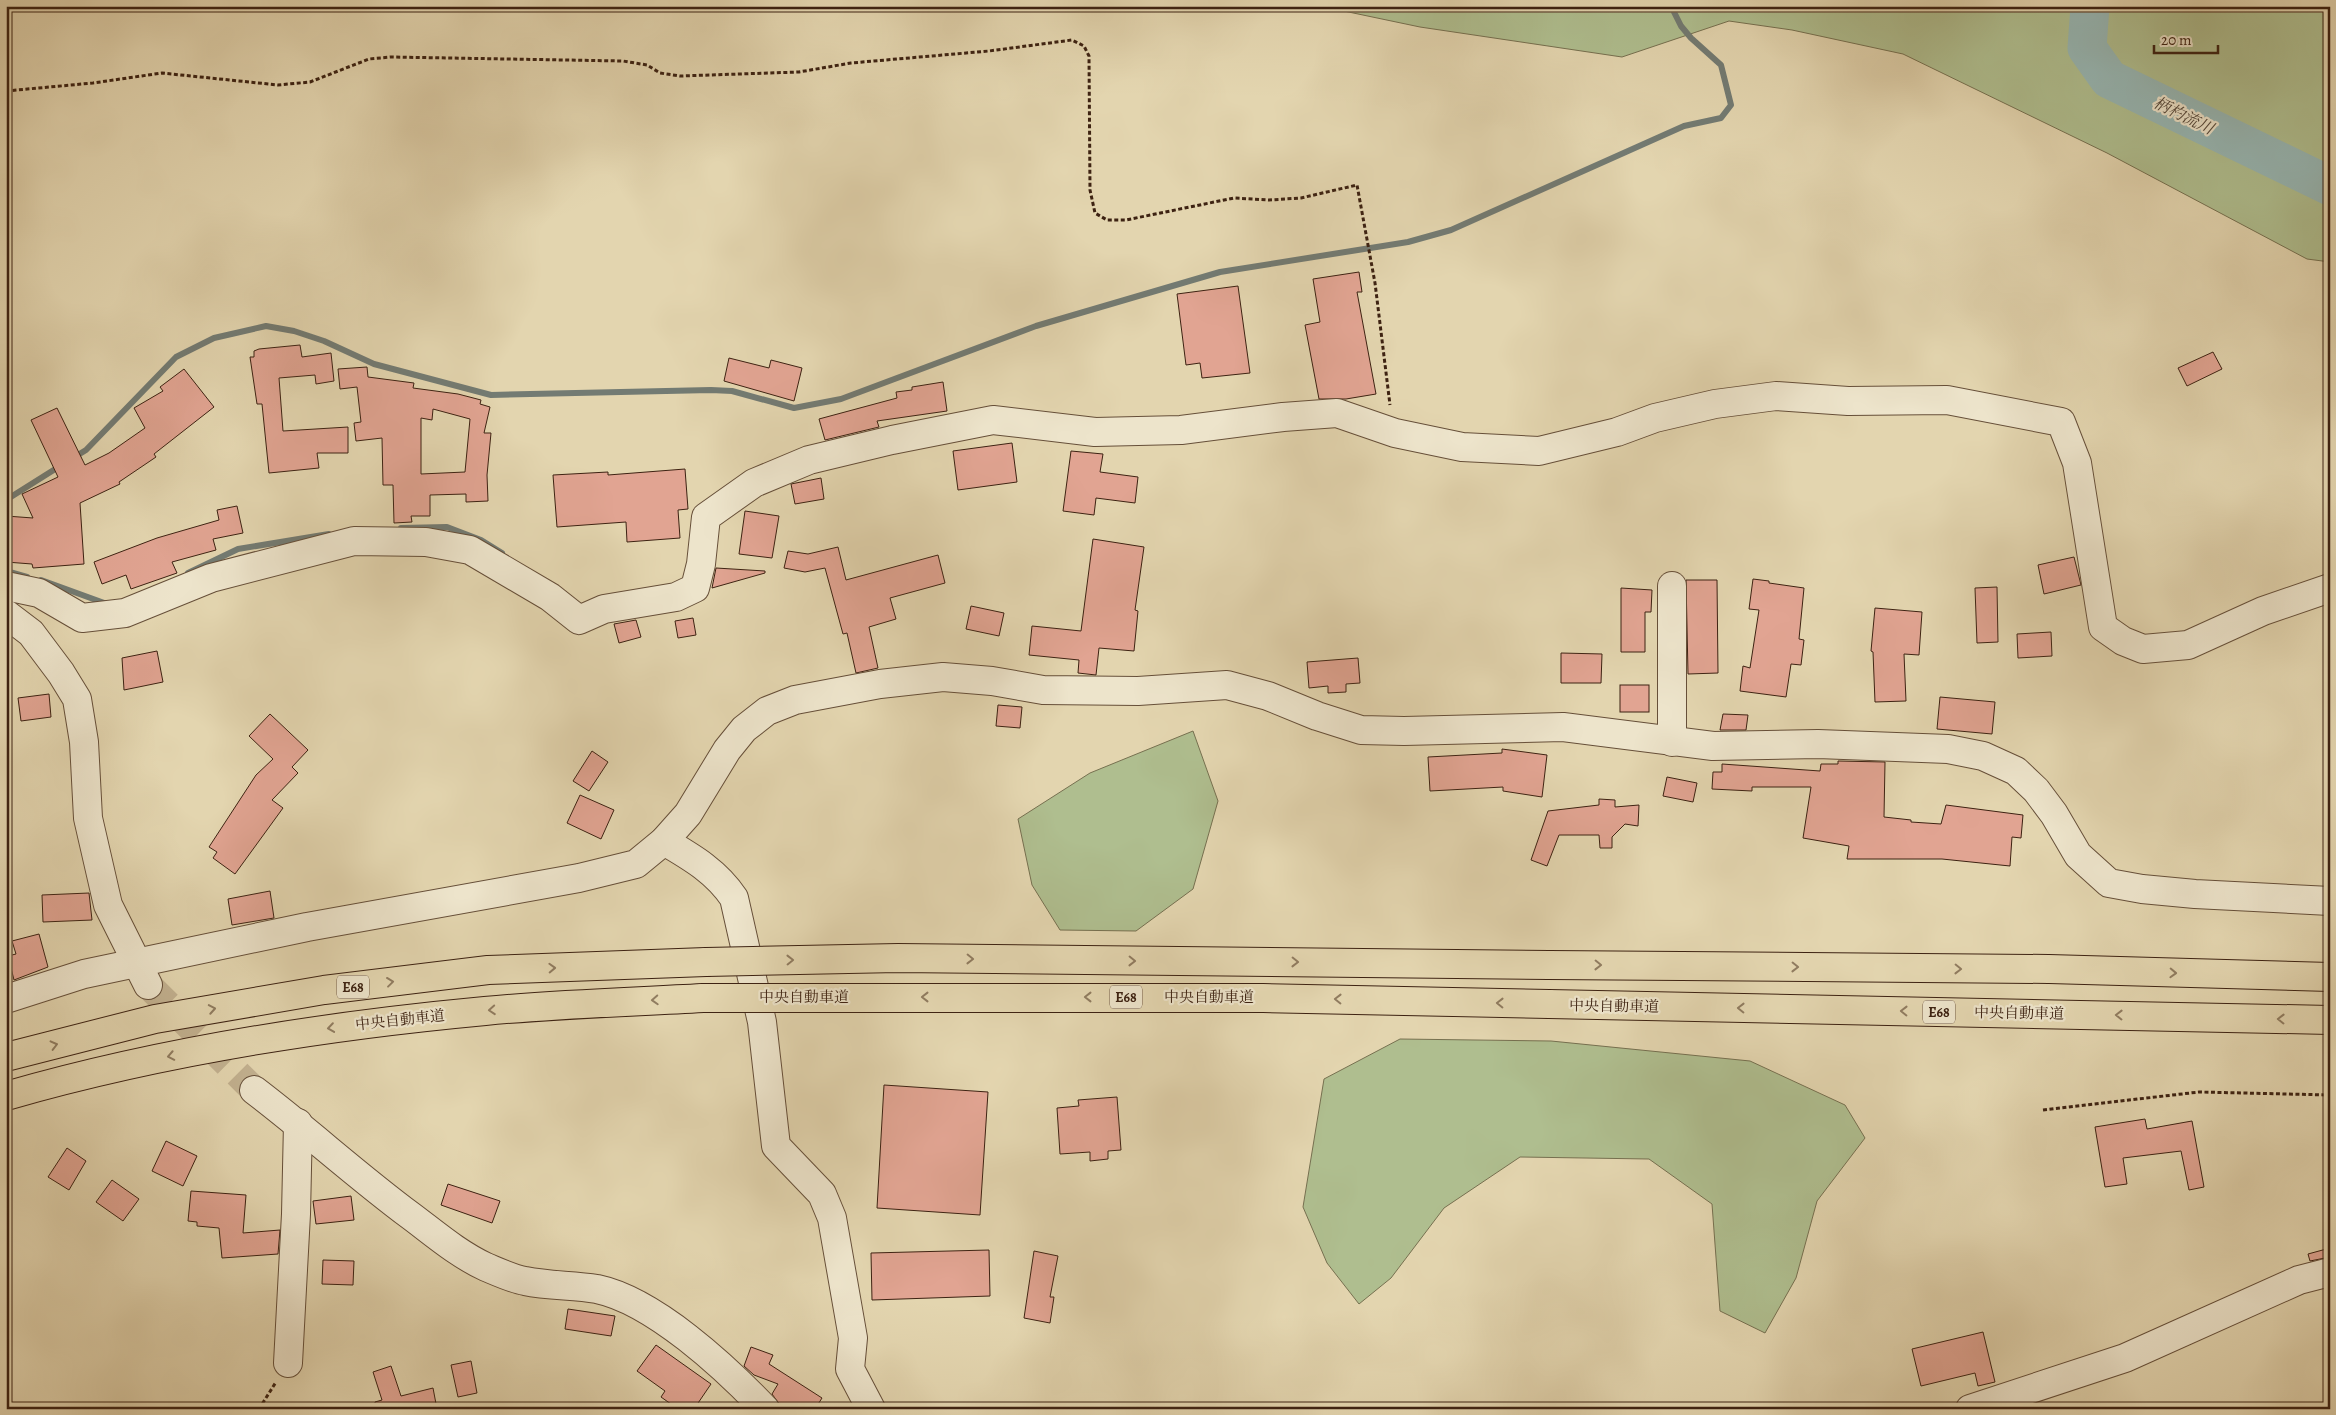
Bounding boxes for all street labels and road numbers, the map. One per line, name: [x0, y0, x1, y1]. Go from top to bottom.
road number: E68: [337, 976, 369, 999]
road number: E68: [1110, 986, 1142, 1009]
street label: 中央自動車道: [759, 987, 849, 1007]
street label: 中央自動車道: [1164, 987, 1254, 1007]
street label: 中央自動車道: [1569, 995, 1659, 1017]
road number: E68: [1923, 1000, 1955, 1024]
street label: 中央自動車道: [1974, 1002, 2064, 1024]
street label: 中央自動車道: [354, 1005, 446, 1035]

